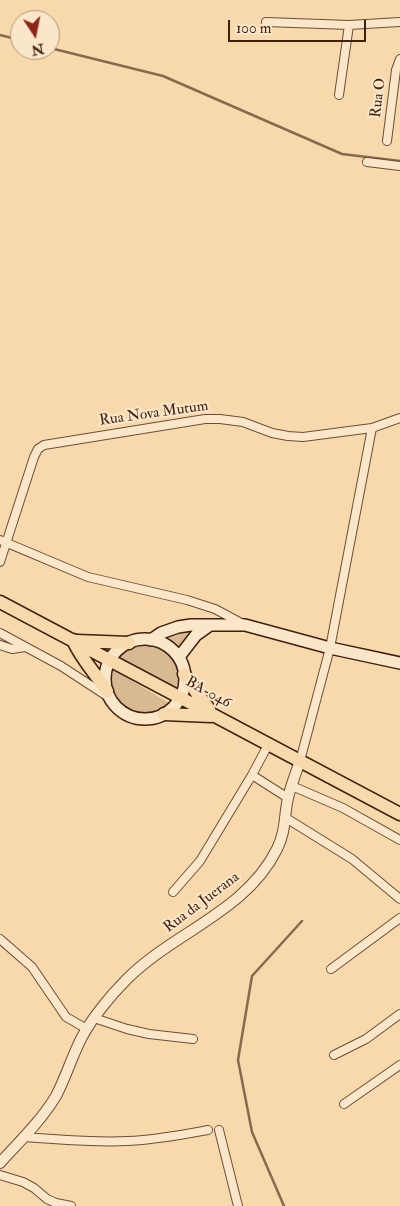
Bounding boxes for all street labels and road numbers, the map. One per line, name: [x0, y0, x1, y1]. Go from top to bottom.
street label: Rua O: [368, 77, 390, 119]
street label: Rua Nova Mutum: [98, 397, 210, 431]
street label: BA-046: [182, 673, 234, 713]
street label: Rua da Juerana: [161, 869, 243, 937]

